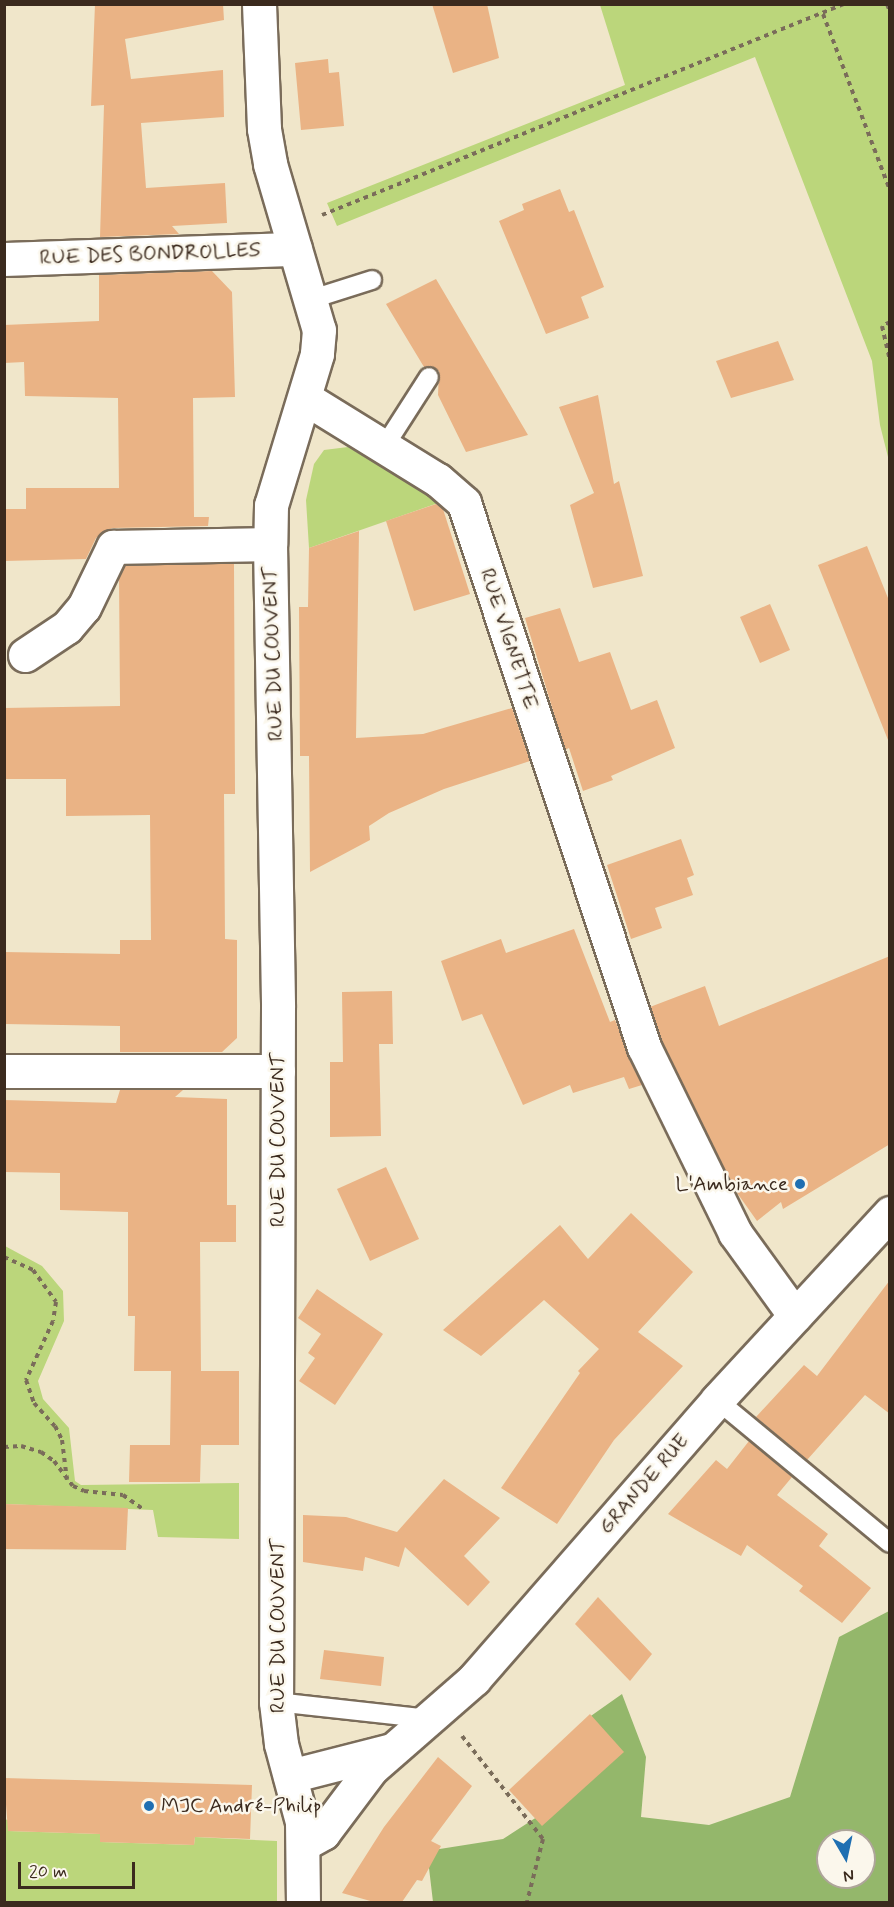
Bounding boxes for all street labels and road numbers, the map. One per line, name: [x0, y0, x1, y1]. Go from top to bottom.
street label: RUE DES BONDROLLES: [40, 238, 260, 270]
street label: RUE VIGNETTE: [474, 563, 544, 715]
street label: RUE DU COUVENT: [257, 567, 289, 741]
street label: RUE DU COUVENT: [265, 1054, 291, 1226]
street label: GRANDE RUE: [592, 1427, 696, 1541]
street label: RUE DU COUVENT: [265, 1540, 291, 1712]

